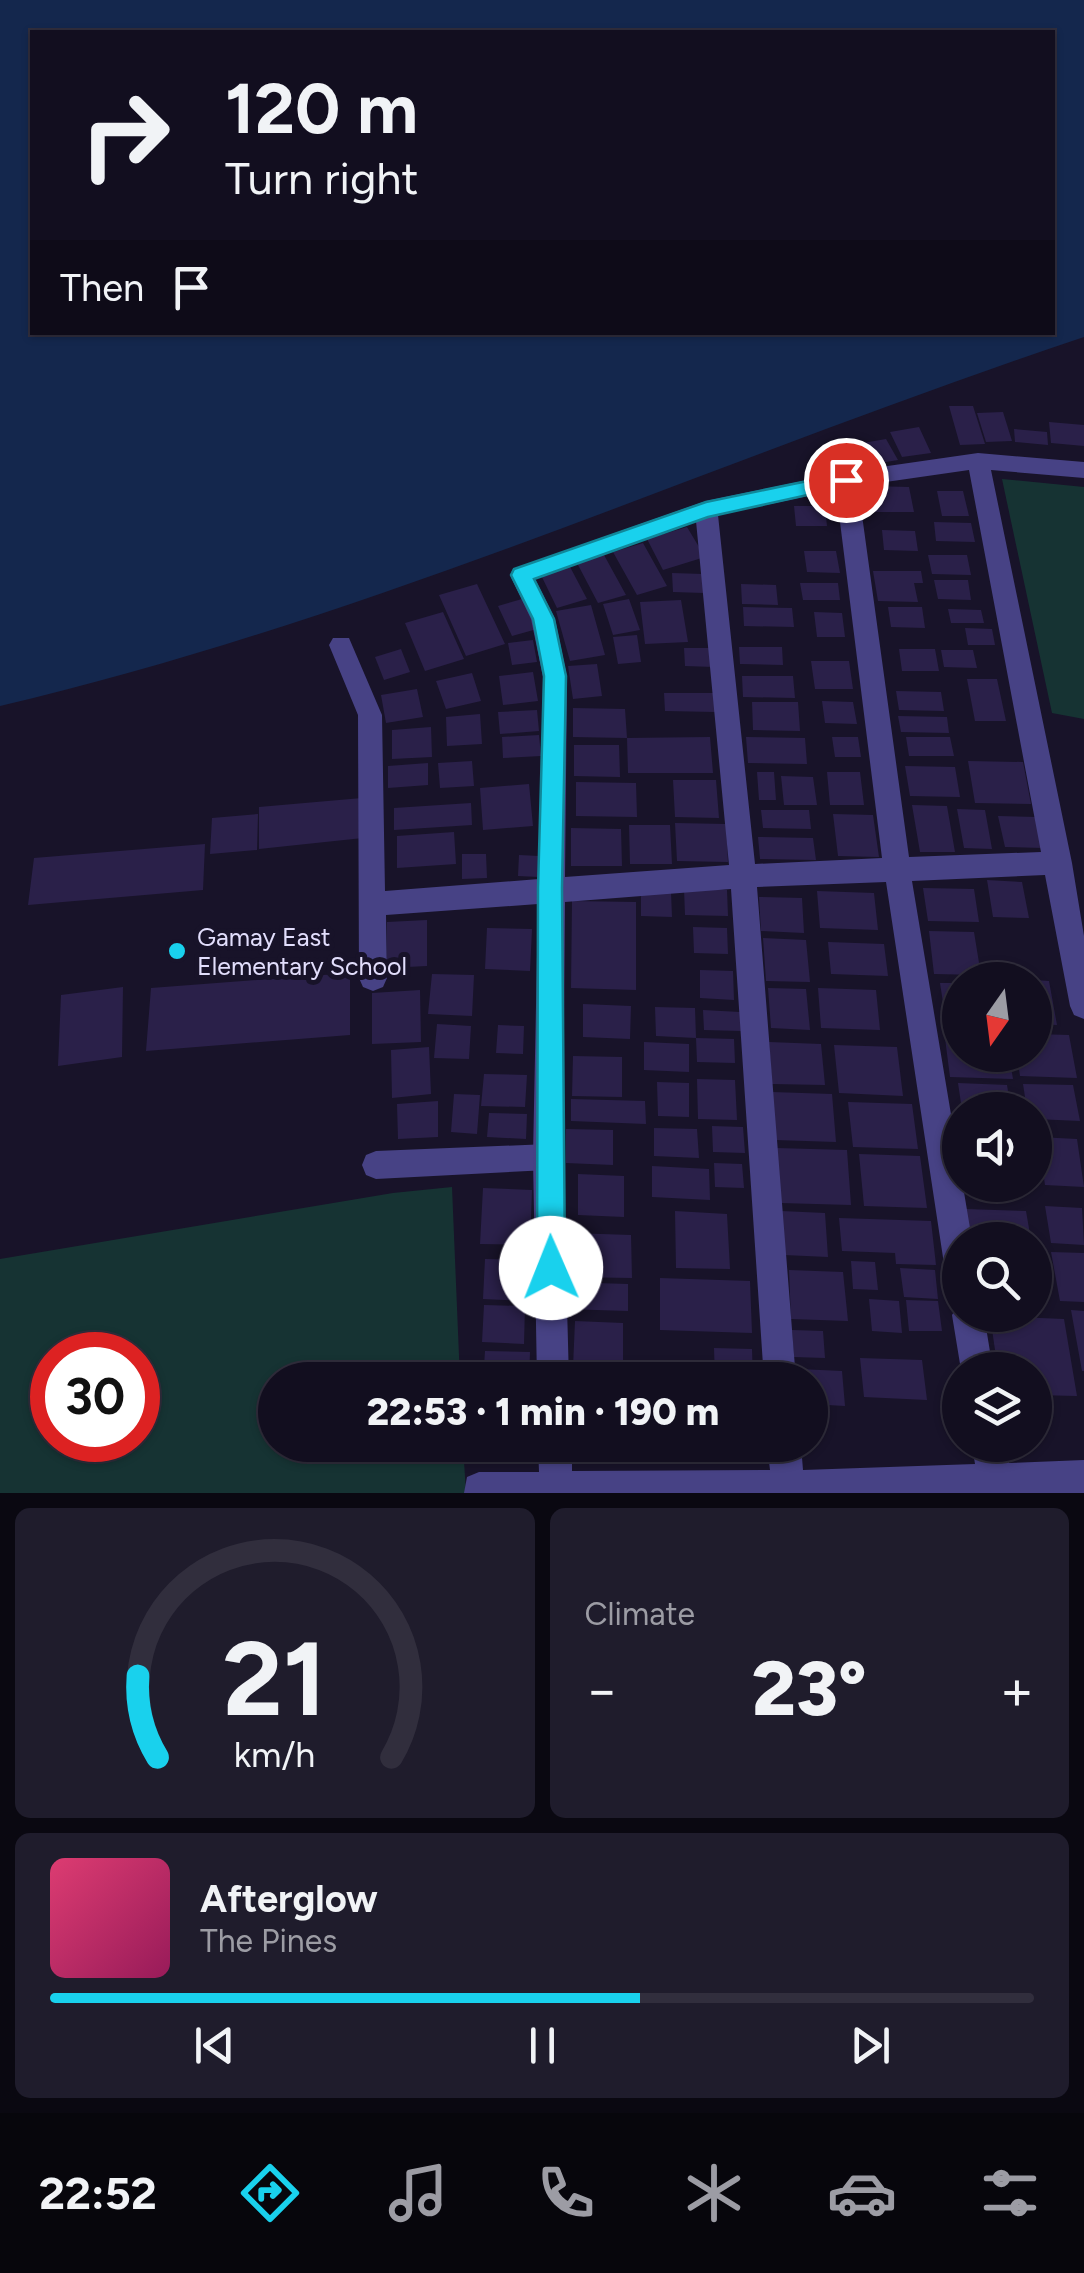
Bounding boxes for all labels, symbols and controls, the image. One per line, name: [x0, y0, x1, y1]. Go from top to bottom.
text: 120 m: [225, 66, 418, 151]
icon: right: [60, 70, 190, 200]
text: Turn right: [225, 151, 418, 205]
icon: arrive: [164, 260, 219, 315]
text: Then: [60, 265, 144, 311]
pin: [804, 438, 889, 523]
icon: arrive: [819, 453, 874, 508]
place label: Gamay East Elementary School: [197, 922, 407, 981]
marker: Gamay East Elementary School: [166, 940, 188, 962]
north arrow: [942, 962, 1052, 1072]
map controls: [942, 962, 1052, 1462]
button: sound: [942, 1092, 1052, 1202]
position arrow: [499, 1216, 603, 1320]
button: search: [942, 1222, 1052, 1332]
speed limit sign: 30: [30, 1332, 160, 1462]
button: layers: [942, 1352, 1052, 1462]
text: 22:53 · 1 min · 190 m: [367, 1389, 719, 1435]
text: Climate: [585, 1595, 695, 1633]
text: 21: [223, 1616, 327, 1741]
text: 23°: [752, 1644, 867, 1734]
text: −: [585, 1657, 619, 1723]
text: +: [1000, 1657, 1034, 1723]
text: km/h: [234, 1733, 316, 1776]
text: Afterglow: [200, 1876, 378, 1922]
text: The Pines: [200, 1922, 337, 1960]
icon: previous: [187, 2018, 242, 2073]
icon: pause: [515, 2018, 570, 2073]
icon: next: [843, 2018, 898, 2073]
icon: directions: [235, 2158, 305, 2228]
icon: music: [383, 2158, 453, 2228]
icon: phone: [531, 2158, 601, 2228]
icon: climate: [679, 2158, 749, 2228]
icon: car: [827, 2158, 897, 2228]
icon: filters: [975, 2158, 1045, 2228]
text: 22:52: [39, 2166, 157, 2220]

